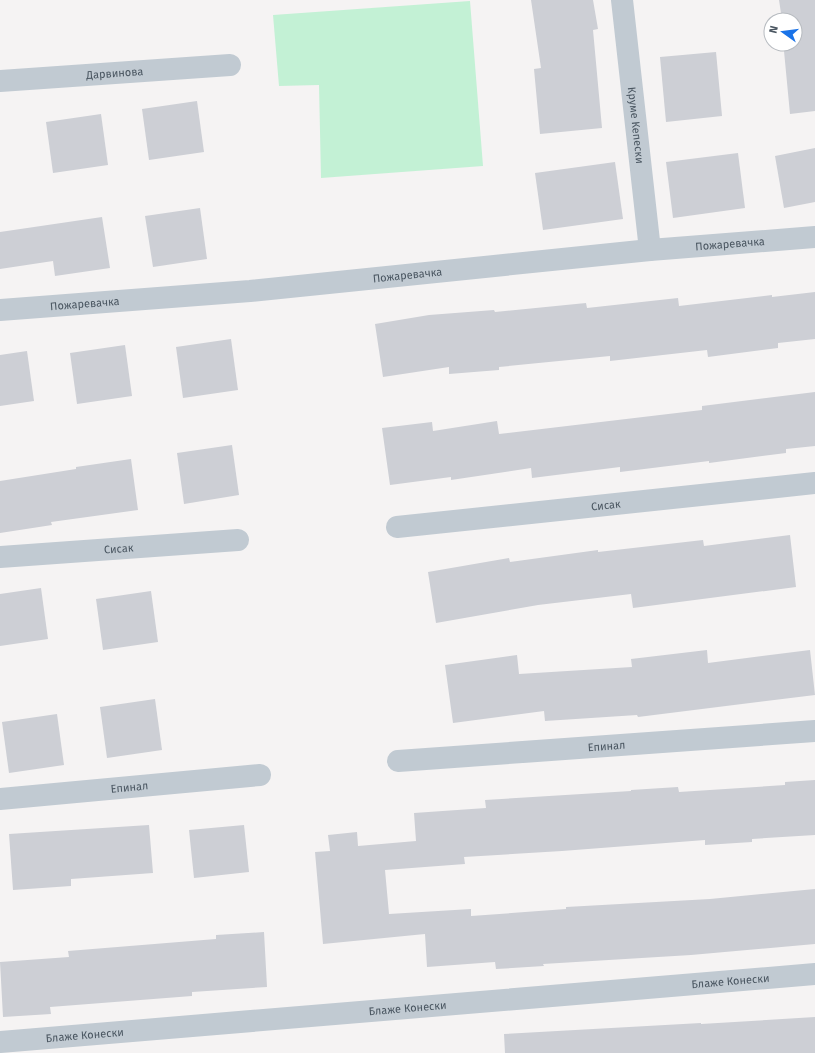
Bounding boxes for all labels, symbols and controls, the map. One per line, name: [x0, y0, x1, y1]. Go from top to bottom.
north arrow: [763, 12, 803, 52]
text: N: [767, 25, 781, 35]
street label: Дарвинова: [85, 65, 144, 82]
street label: Круме Кепески: [625, 86, 646, 164]
street label: Пожаревачка: [695, 235, 765, 253]
street label: Пожаревачка: [372, 265, 443, 285]
street label: Пожаревачка: [50, 295, 120, 313]
street label: Сисак: [591, 497, 622, 514]
street label: Сисак: [104, 541, 134, 557]
street label: Епинал: [587, 739, 626, 754]
street label: Епинал: [110, 779, 149, 796]
street label: Блаже Конески: [691, 972, 770, 991]
street label: Блаже Конески: [368, 999, 447, 1018]
street label: Блаже Конески: [45, 1026, 124, 1045]

